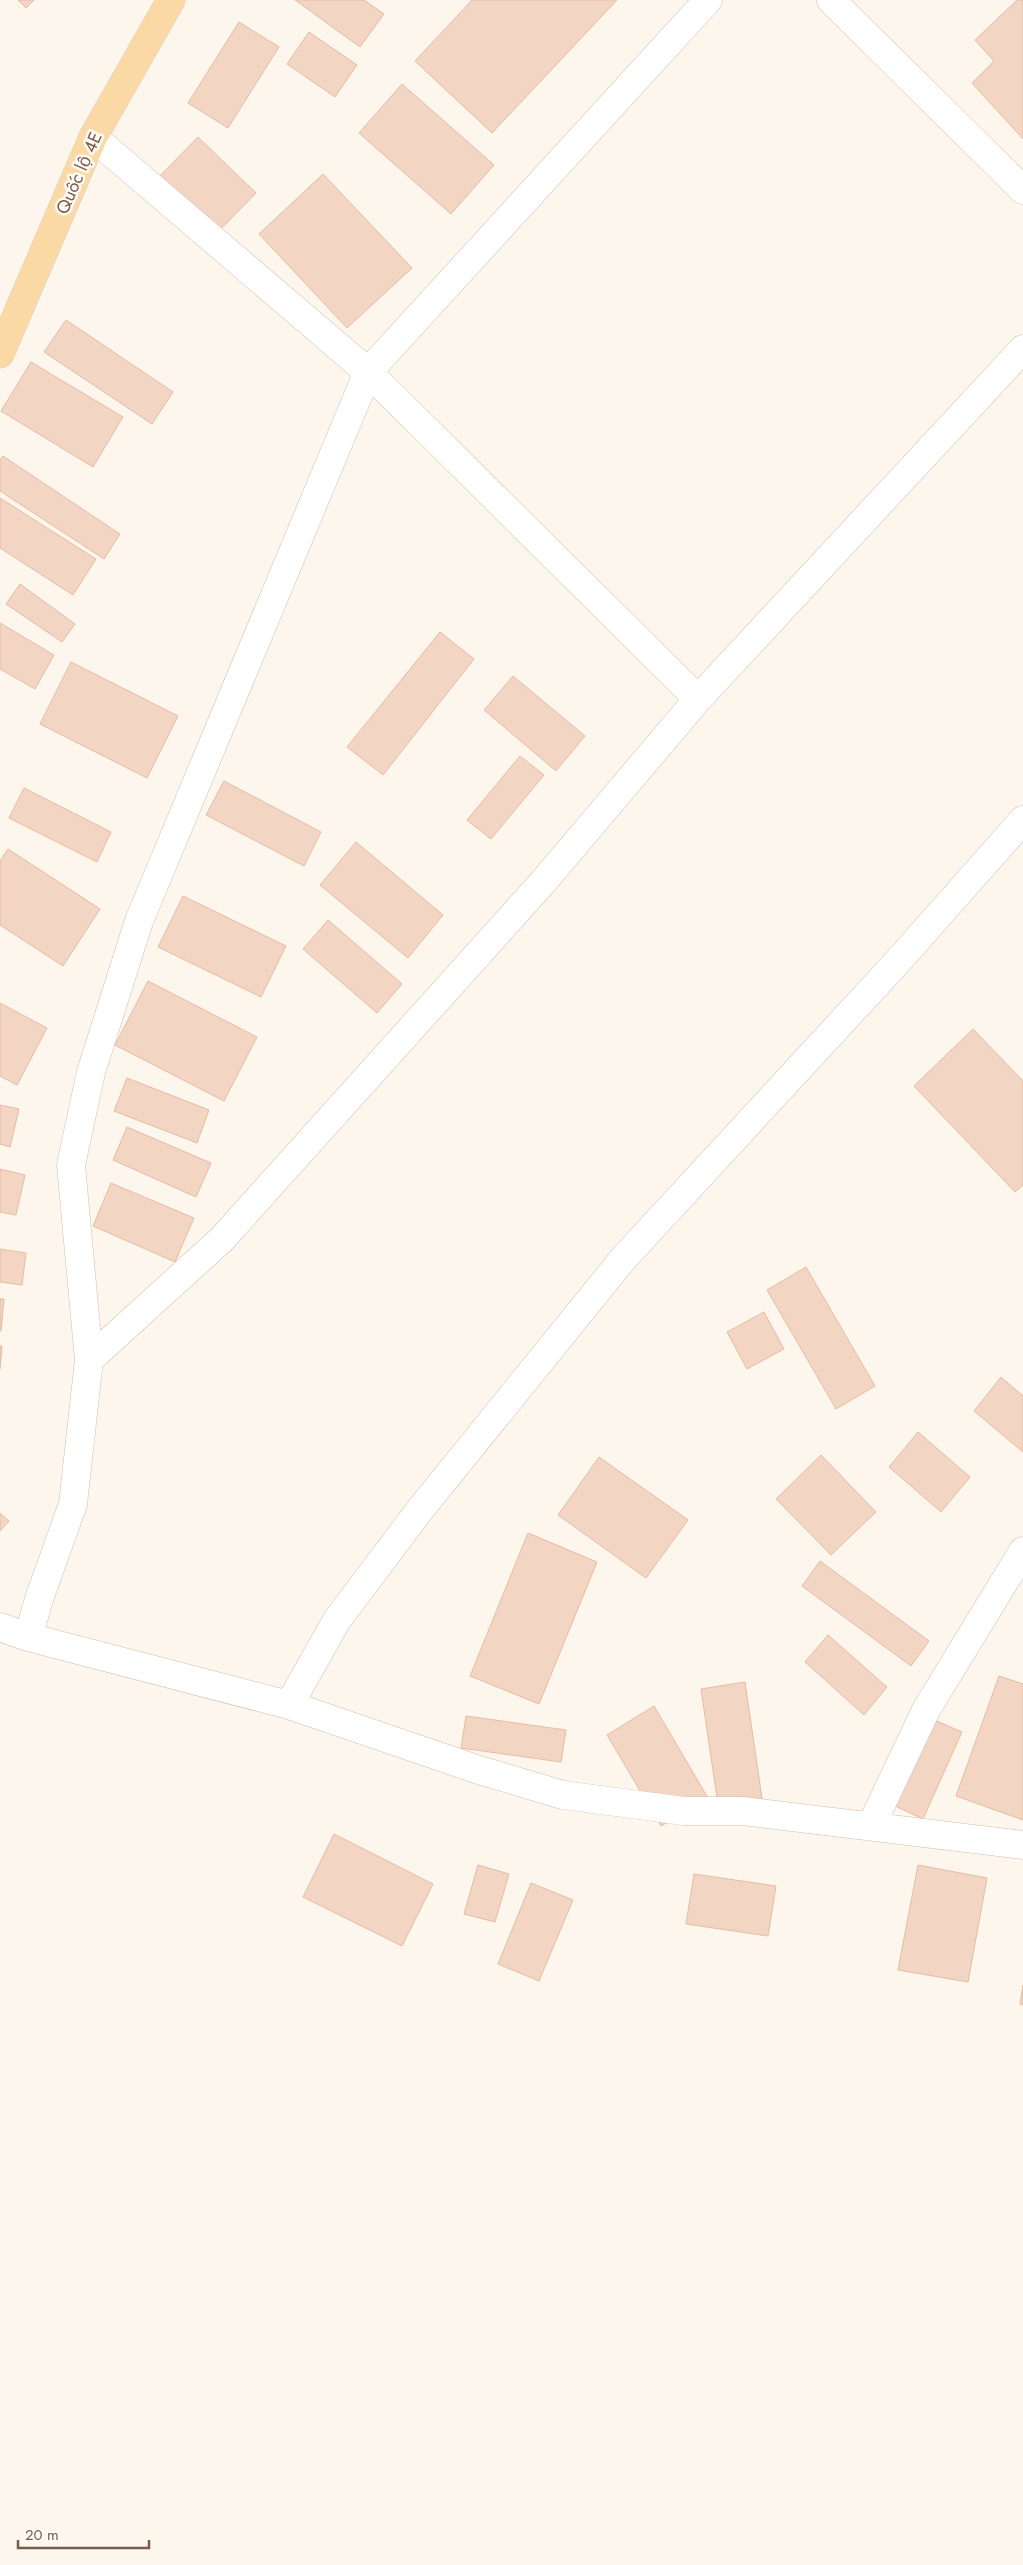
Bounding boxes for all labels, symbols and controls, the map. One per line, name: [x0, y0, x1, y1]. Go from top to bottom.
street label: Quốc lộ 4E: [49, 128, 109, 218]
scale bar: [18, 2518, 149, 2550]
text: 20 m: [25, 2524, 59, 2546]

